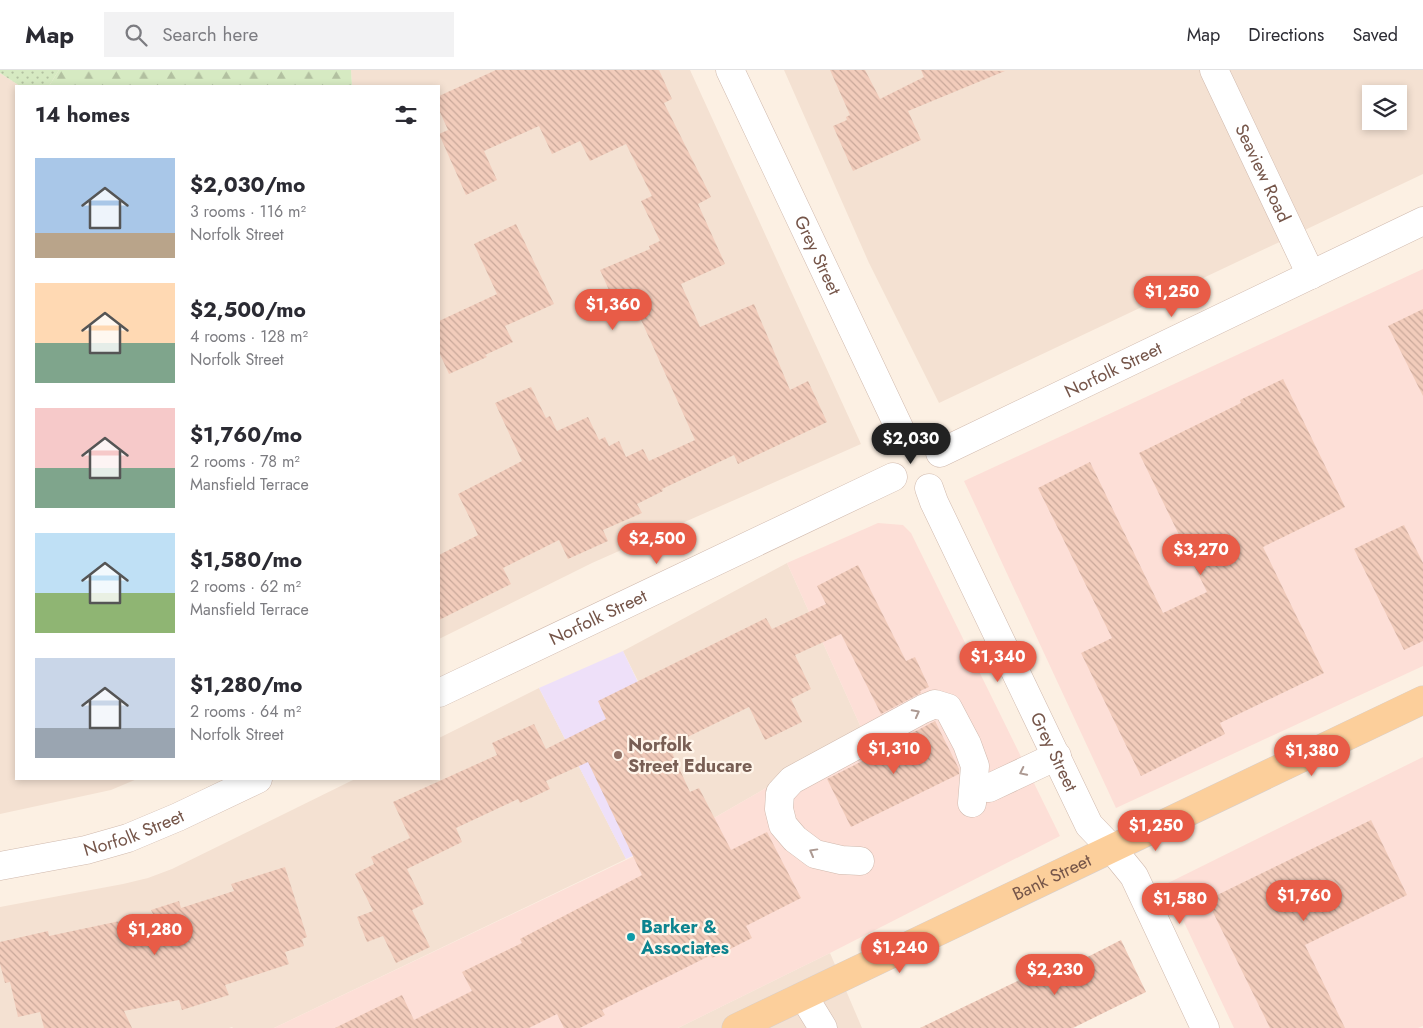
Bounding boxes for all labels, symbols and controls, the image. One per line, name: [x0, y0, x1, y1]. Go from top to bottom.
search box: [104, 12, 454, 57]
text: Map: [25, 17, 74, 52]
icon: search: [122, 21, 150, 49]
text: Search here: [162, 21, 258, 48]
text: Map: [1187, 22, 1220, 48]
text: Directions: [1248, 22, 1324, 48]
text: Saved: [1352, 22, 1398, 48]
map controls: [1362, 85, 1407, 130]
button: layers: [1362, 85, 1407, 130]
text: 14 homes: [35, 100, 130, 130]
icon: filters: [392, 101, 420, 129]
street label: Seaview Road: [1228, 120, 1297, 226]
text: $2,030/mo: [190, 170, 305, 200]
icon: home: [75, 178, 135, 238]
text: 3 rooms · 116 m²: [190, 200, 306, 223]
street label: Grey Street: [788, 211, 848, 300]
text: Norfolk Street: [190, 223, 284, 246]
pin: $1,250: [1131, 276, 1213, 318]
text: $1,250: [1145, 280, 1199, 303]
pin: $1,360: [572, 288, 654, 331]
text: $1,360: [586, 293, 640, 316]
text: $2,500/mo: [190, 295, 306, 325]
icon: home: [75, 303, 135, 363]
text: 4 rooms · 128 m²: [190, 325, 308, 348]
street label: Norfolk Street: [1060, 335, 1167, 404]
text: Norfolk Street: [190, 348, 284, 371]
text: $1,760/mo: [190, 420, 302, 450]
pin: $2,030: [870, 422, 952, 465]
text: $2,030: [883, 427, 939, 450]
icon: home: [75, 428, 135, 488]
text: 2 rooms · 78 m²: [190, 450, 300, 473]
text: Mansfield Terrace: [190, 473, 309, 496]
pin: $2,500: [616, 522, 698, 565]
text: $2,500: [628, 527, 686, 550]
pin: $3,270: [1160, 534, 1242, 576]
text: $3,270: [1173, 538, 1229, 561]
text: $1,580/mo: [190, 545, 302, 575]
icon: home: [75, 553, 135, 613]
text: 2 rooms · 62 m²: [190, 575, 301, 598]
street label: Norfolk Street: [545, 583, 652, 652]
text: Mansfield Terrace: [190, 598, 309, 621]
pin: $1,340: [957, 640, 1039, 683]
text: $1,340: [971, 645, 1025, 668]
text: $1,280/mo: [190, 670, 302, 700]
icon: home: [75, 678, 135, 738]
text: 2 rooms · 64 m²: [190, 700, 301, 723]
street label: Grey Street: [1024, 708, 1084, 796]
one-way arrow: [911, 709, 920, 719]
text: Norfolk Street: [190, 723, 284, 746]
place label: Norfolk Street Educare: [628, 732, 752, 779]
pin: $1,310: [853, 732, 935, 775]
pin: $1,380: [1271, 734, 1353, 777]
text: $1,310: [868, 737, 920, 760]
text: $1,380: [1285, 739, 1339, 762]
marker: Norfolk Street Educare: [612, 749, 624, 761]
one-way arrow: [1019, 766, 1028, 776]
street label: Norfolk Street: [80, 803, 189, 863]
pin: $1,250: [1115, 810, 1197, 852]
text: $1,250: [1129, 814, 1183, 837]
street label: Bank Street: [1008, 847, 1096, 907]
one-way arrow: [810, 848, 819, 858]
pin: $1,760: [1263, 880, 1345, 922]
pin: $1,580: [1139, 882, 1221, 925]
text: $1,760: [1277, 884, 1331, 907]
text: $1,580: [1153, 887, 1207, 910]
pin: $1,280: [114, 914, 196, 956]
place label: Barker & Associates: [640, 914, 729, 961]
text: $1,280: [128, 918, 182, 941]
marker: Barker & Associates: [625, 931, 637, 943]
pin: $1,240: [859, 932, 941, 974]
text: $1,240: [872, 936, 928, 959]
pin: $2,230: [1014, 954, 1096, 996]
text: $2,230: [1027, 958, 1083, 981]

